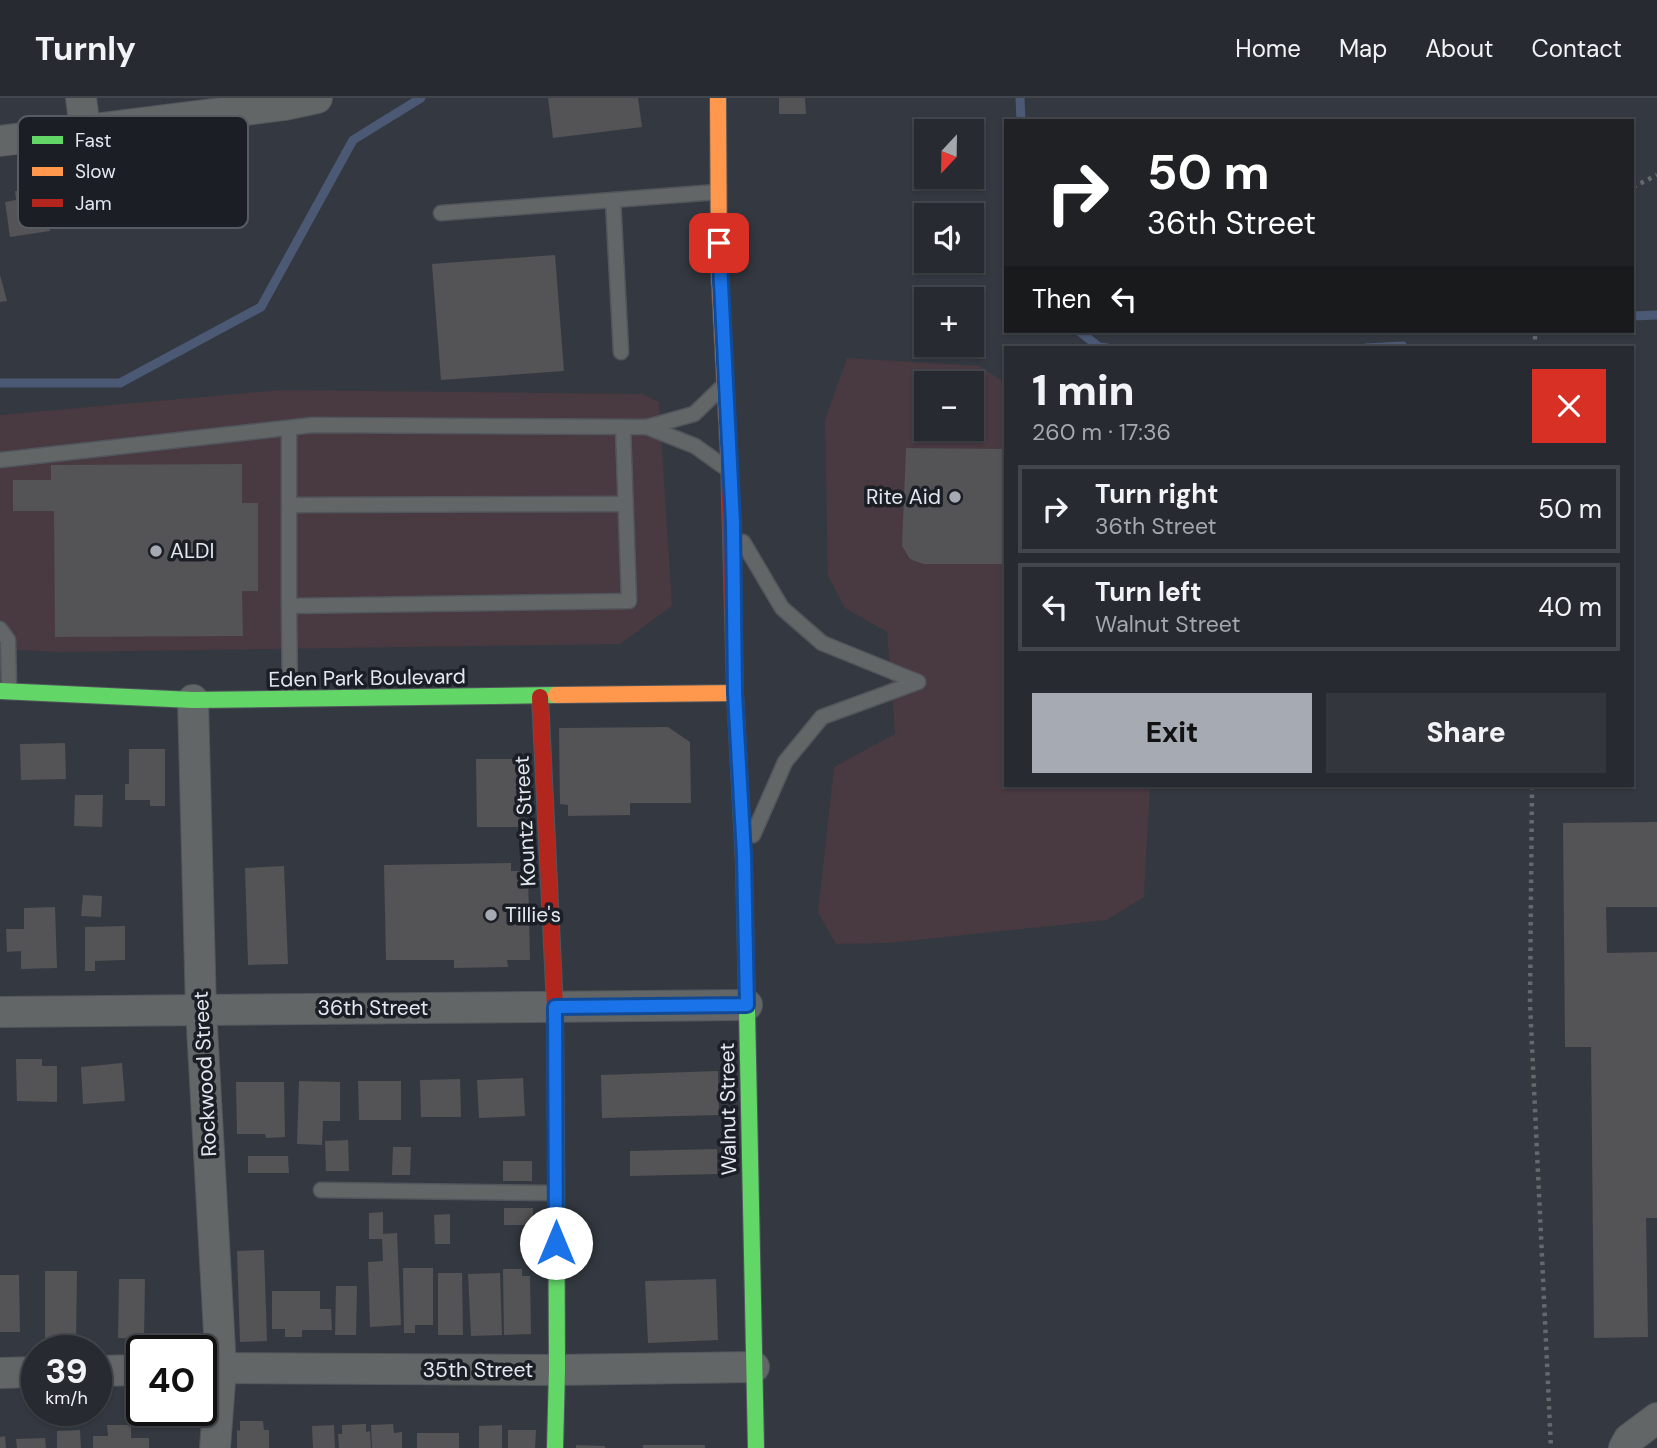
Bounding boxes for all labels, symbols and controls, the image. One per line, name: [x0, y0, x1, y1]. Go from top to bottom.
text: Turnly: [35, 27, 136, 70]
text: Home: [1235, 33, 1301, 64]
text: Map: [1339, 33, 1387, 64]
text: About: [1425, 33, 1494, 64]
text: Contact: [1532, 33, 1622, 64]
legend: [18, 116, 248, 228]
north arrow: [914, 119, 984, 189]
map controls: [914, 119, 984, 441]
text: Fast: [75, 128, 111, 153]
text: 50 m: [1147, 140, 1270, 204]
icon: right: [1032, 147, 1123, 238]
text: Slow: [75, 159, 116, 184]
text: Jam: [75, 191, 112, 216]
text: 36th Street: [1147, 202, 1316, 244]
button: sound: [914, 203, 984, 273]
pin: [689, 213, 749, 273]
icon: arrive: [700, 224, 738, 262]
icon: left: [1105, 280, 1143, 318]
text: Then: [1032, 282, 1091, 316]
button: +: [914, 287, 984, 357]
text: 1 min: [1032, 363, 1135, 418]
button: close: [1532, 369, 1606, 443]
button: −: [914, 371, 984, 441]
text: 260 m · 17:36: [1032, 417, 1171, 447]
text: Turn right: [1095, 477, 1219, 511]
place label: Rite Aid: [866, 483, 941, 511]
marker: Rite Aid: [947, 489, 963, 505]
icon: right: [1036, 490, 1074, 528]
text: 50 m: [1538, 492, 1602, 526]
text: 36th Street: [1095, 511, 1217, 541]
place label: ALDI: [170, 537, 214, 565]
marker: ALDI: [148, 543, 164, 559]
text: Turn left: [1095, 575, 1202, 609]
icon: left: [1036, 588, 1074, 626]
text: 40 m: [1538, 590, 1602, 624]
text: Walnut Street: [1095, 609, 1240, 639]
street label: Eden Park Boulevard: [268, 662, 466, 694]
button: Exit: [1032, 693, 1312, 773]
button: Share: [1326, 693, 1606, 773]
street label: Kountz Street: [508, 755, 542, 887]
place label: Tillie's: [505, 901, 561, 929]
marker: Tillie's: [483, 907, 499, 923]
street label: Rockwood Street: [187, 991, 223, 1157]
street label: 36th Street: [317, 994, 429, 1022]
street label: Walnut Street: [713, 1042, 743, 1176]
position arrow: [519, 1206, 593, 1280]
speed limit sign: 40: [126, 1335, 217, 1426]
text: 39: [45, 1348, 88, 1394]
street label: 35th Street: [423, 1356, 533, 1384]
text: km/h: [45, 1386, 88, 1410]

